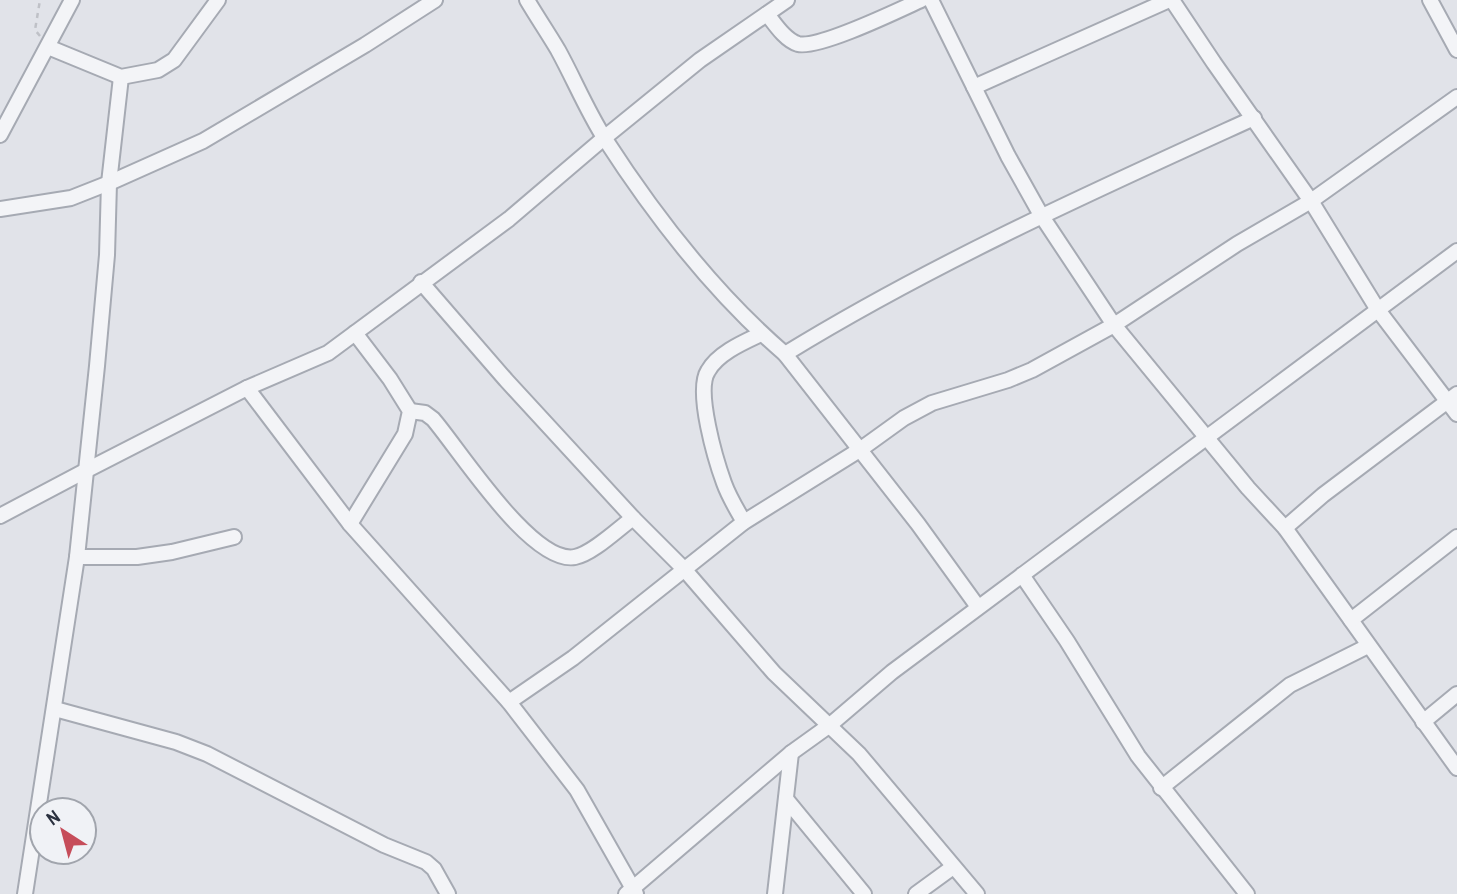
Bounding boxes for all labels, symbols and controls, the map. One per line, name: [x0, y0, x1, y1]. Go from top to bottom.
north arrow: [28, 796, 98, 866]
text: N: [41, 803, 65, 831]

